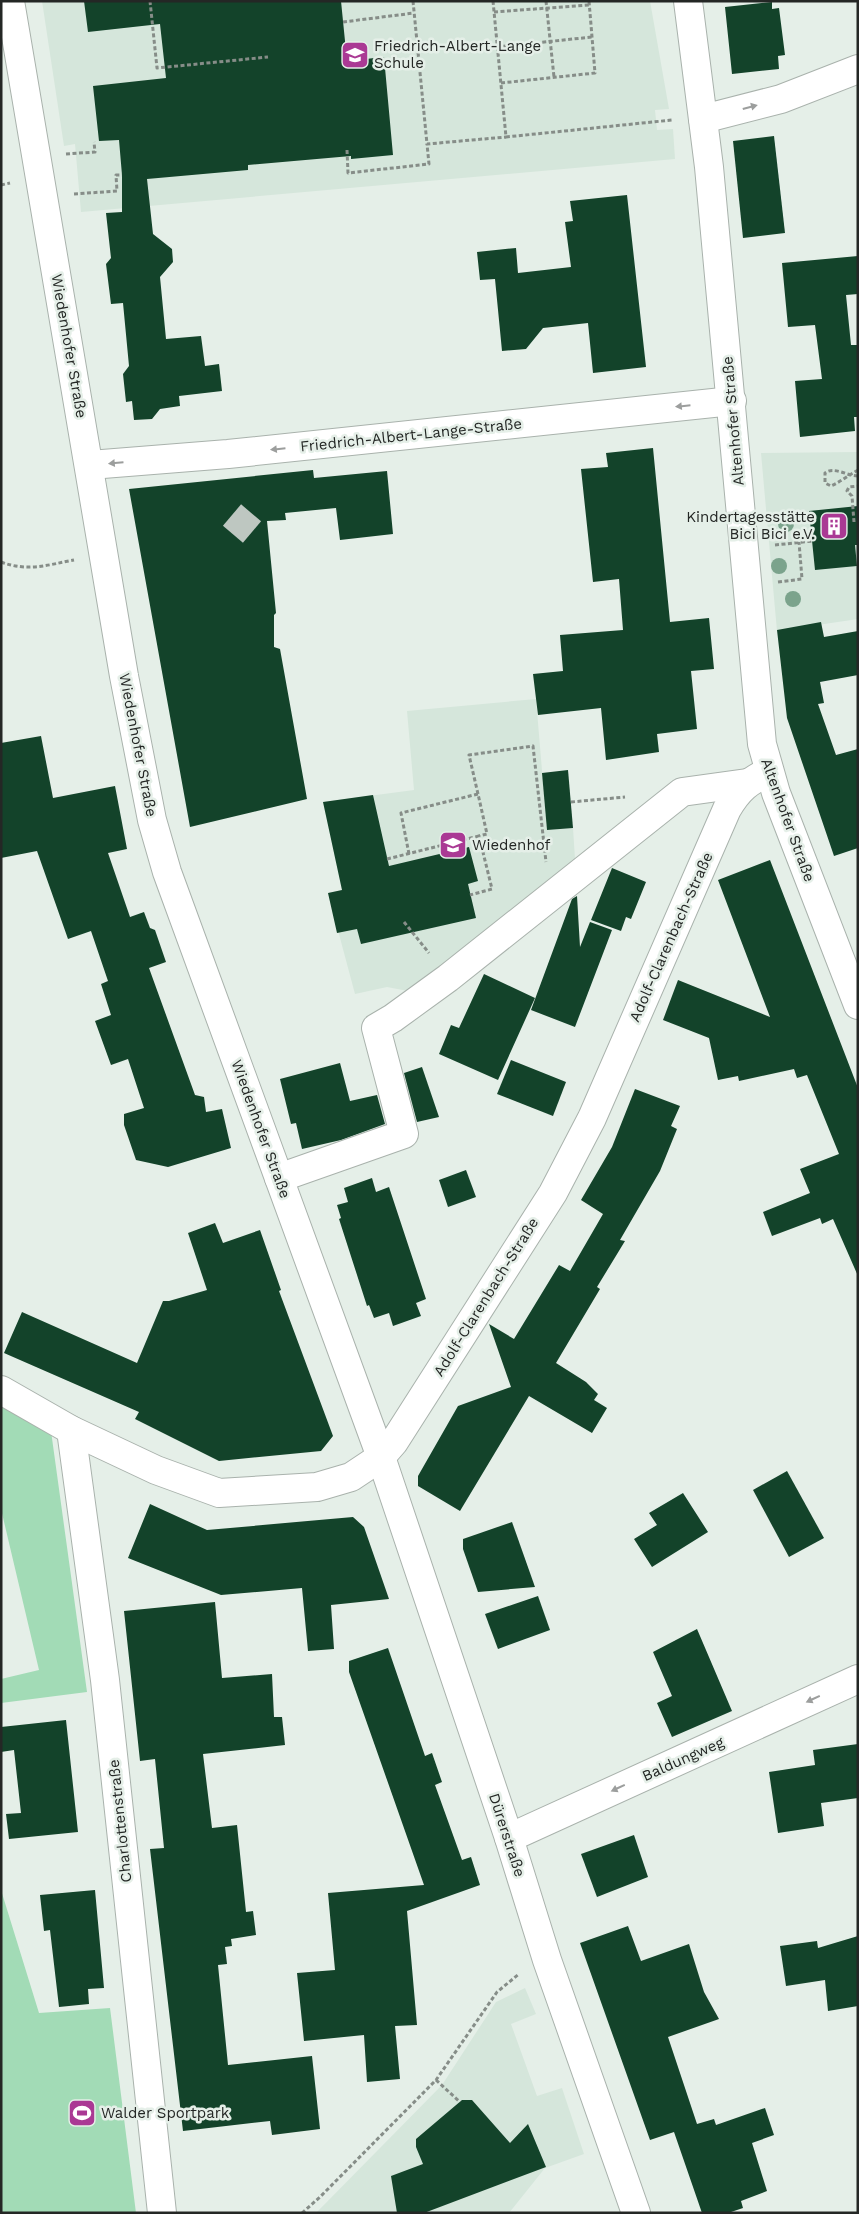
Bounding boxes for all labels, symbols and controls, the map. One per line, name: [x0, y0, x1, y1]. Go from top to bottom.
place label: Friedrich-Albert-Lange Schule: [374, 37, 541, 72]
school or university icon: Friedrich-Albert-Lange Schule: [340, 40, 370, 70]
one-way arrow: [742, 103, 757, 111]
street label: Wiedenhofer Straße: [47, 273, 91, 419]
street label: Altenhofer Straße: [718, 355, 748, 487]
one-way arrow: [675, 402, 691, 410]
street label: Friedrich-Albert-Lange-Straße: [299, 414, 523, 456]
one-way arrow: [270, 445, 286, 453]
one-way arrow: [108, 459, 124, 467]
place label: Kindertagesstätte Bici Bici e.V.: [686, 508, 815, 543]
building icon: Kindertagesstätte Bici Bici e.V.: [819, 511, 849, 541]
street label: Wiedenhofer Straße: [115, 672, 161, 818]
street label: Altenhofer Straße: [757, 756, 819, 884]
school or university icon: Wiedenhof: [438, 830, 468, 860]
place label: Wiedenhof: [472, 836, 551, 854]
street label: Adolf-Clarenbach-Straße: [625, 849, 717, 1025]
street label: Wiedenhofer Straße: [228, 1057, 294, 1201]
street label: Adolf-Clarenbach-Straße: [430, 1214, 542, 1380]
one-way arrow: [806, 1696, 820, 1704]
street label: Baldungweg: [639, 1733, 727, 1785]
street label: Charlottenstraße: [105, 1759, 135, 1883]
one-way arrow: [611, 1785, 625, 1793]
street label: Dürerstraße: [485, 1791, 529, 1879]
sports icon: Walder Sportpark: [67, 2098, 97, 2128]
place label: Walder Sportpark: [101, 2104, 230, 2122]

